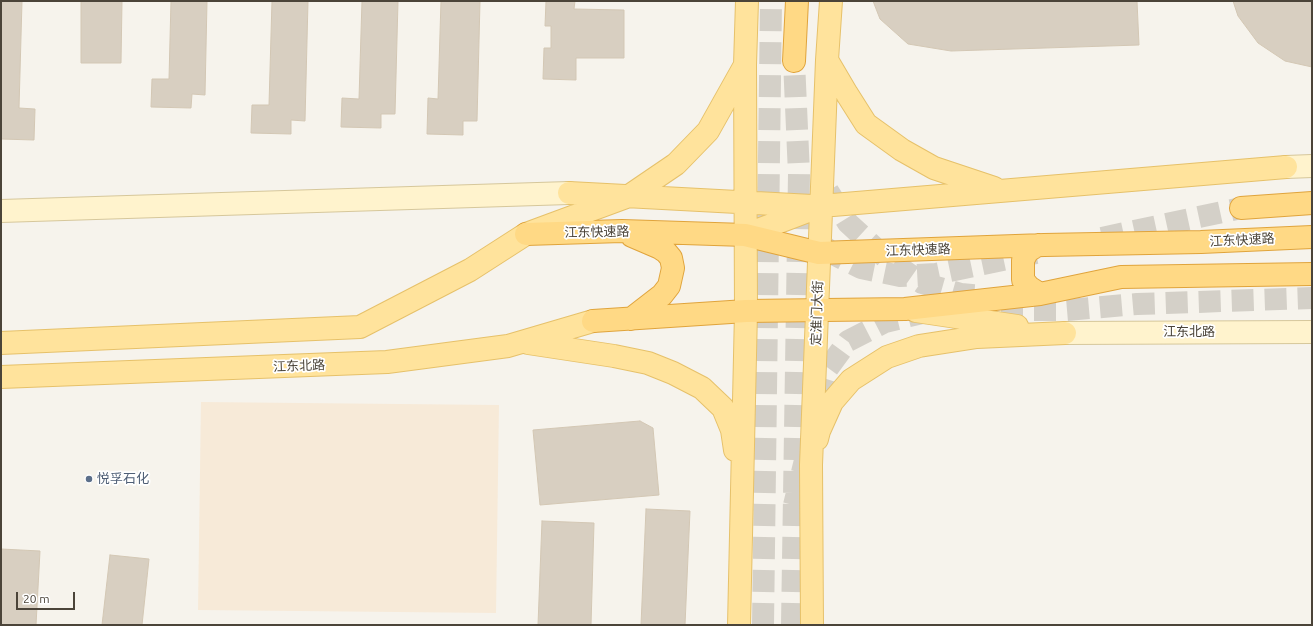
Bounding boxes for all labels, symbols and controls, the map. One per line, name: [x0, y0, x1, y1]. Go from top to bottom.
street label: 江东快速路: [564, 224, 630, 240]
street label: 江东快速路: [1209, 231, 1275, 249]
street label: 江东快速路: [885, 241, 951, 259]
street label: 定淮门大街: [808, 280, 826, 346]
street label: 江东北路: [1163, 324, 1215, 340]
street label: 江东北路: [273, 357, 325, 375]
place label: 悦孚石化: [97, 471, 149, 487]
marker: 悦孚石化: [84, 474, 94, 484]
scale bar: [18, 584, 77, 610]
text: 20 m: [23, 592, 50, 605]

